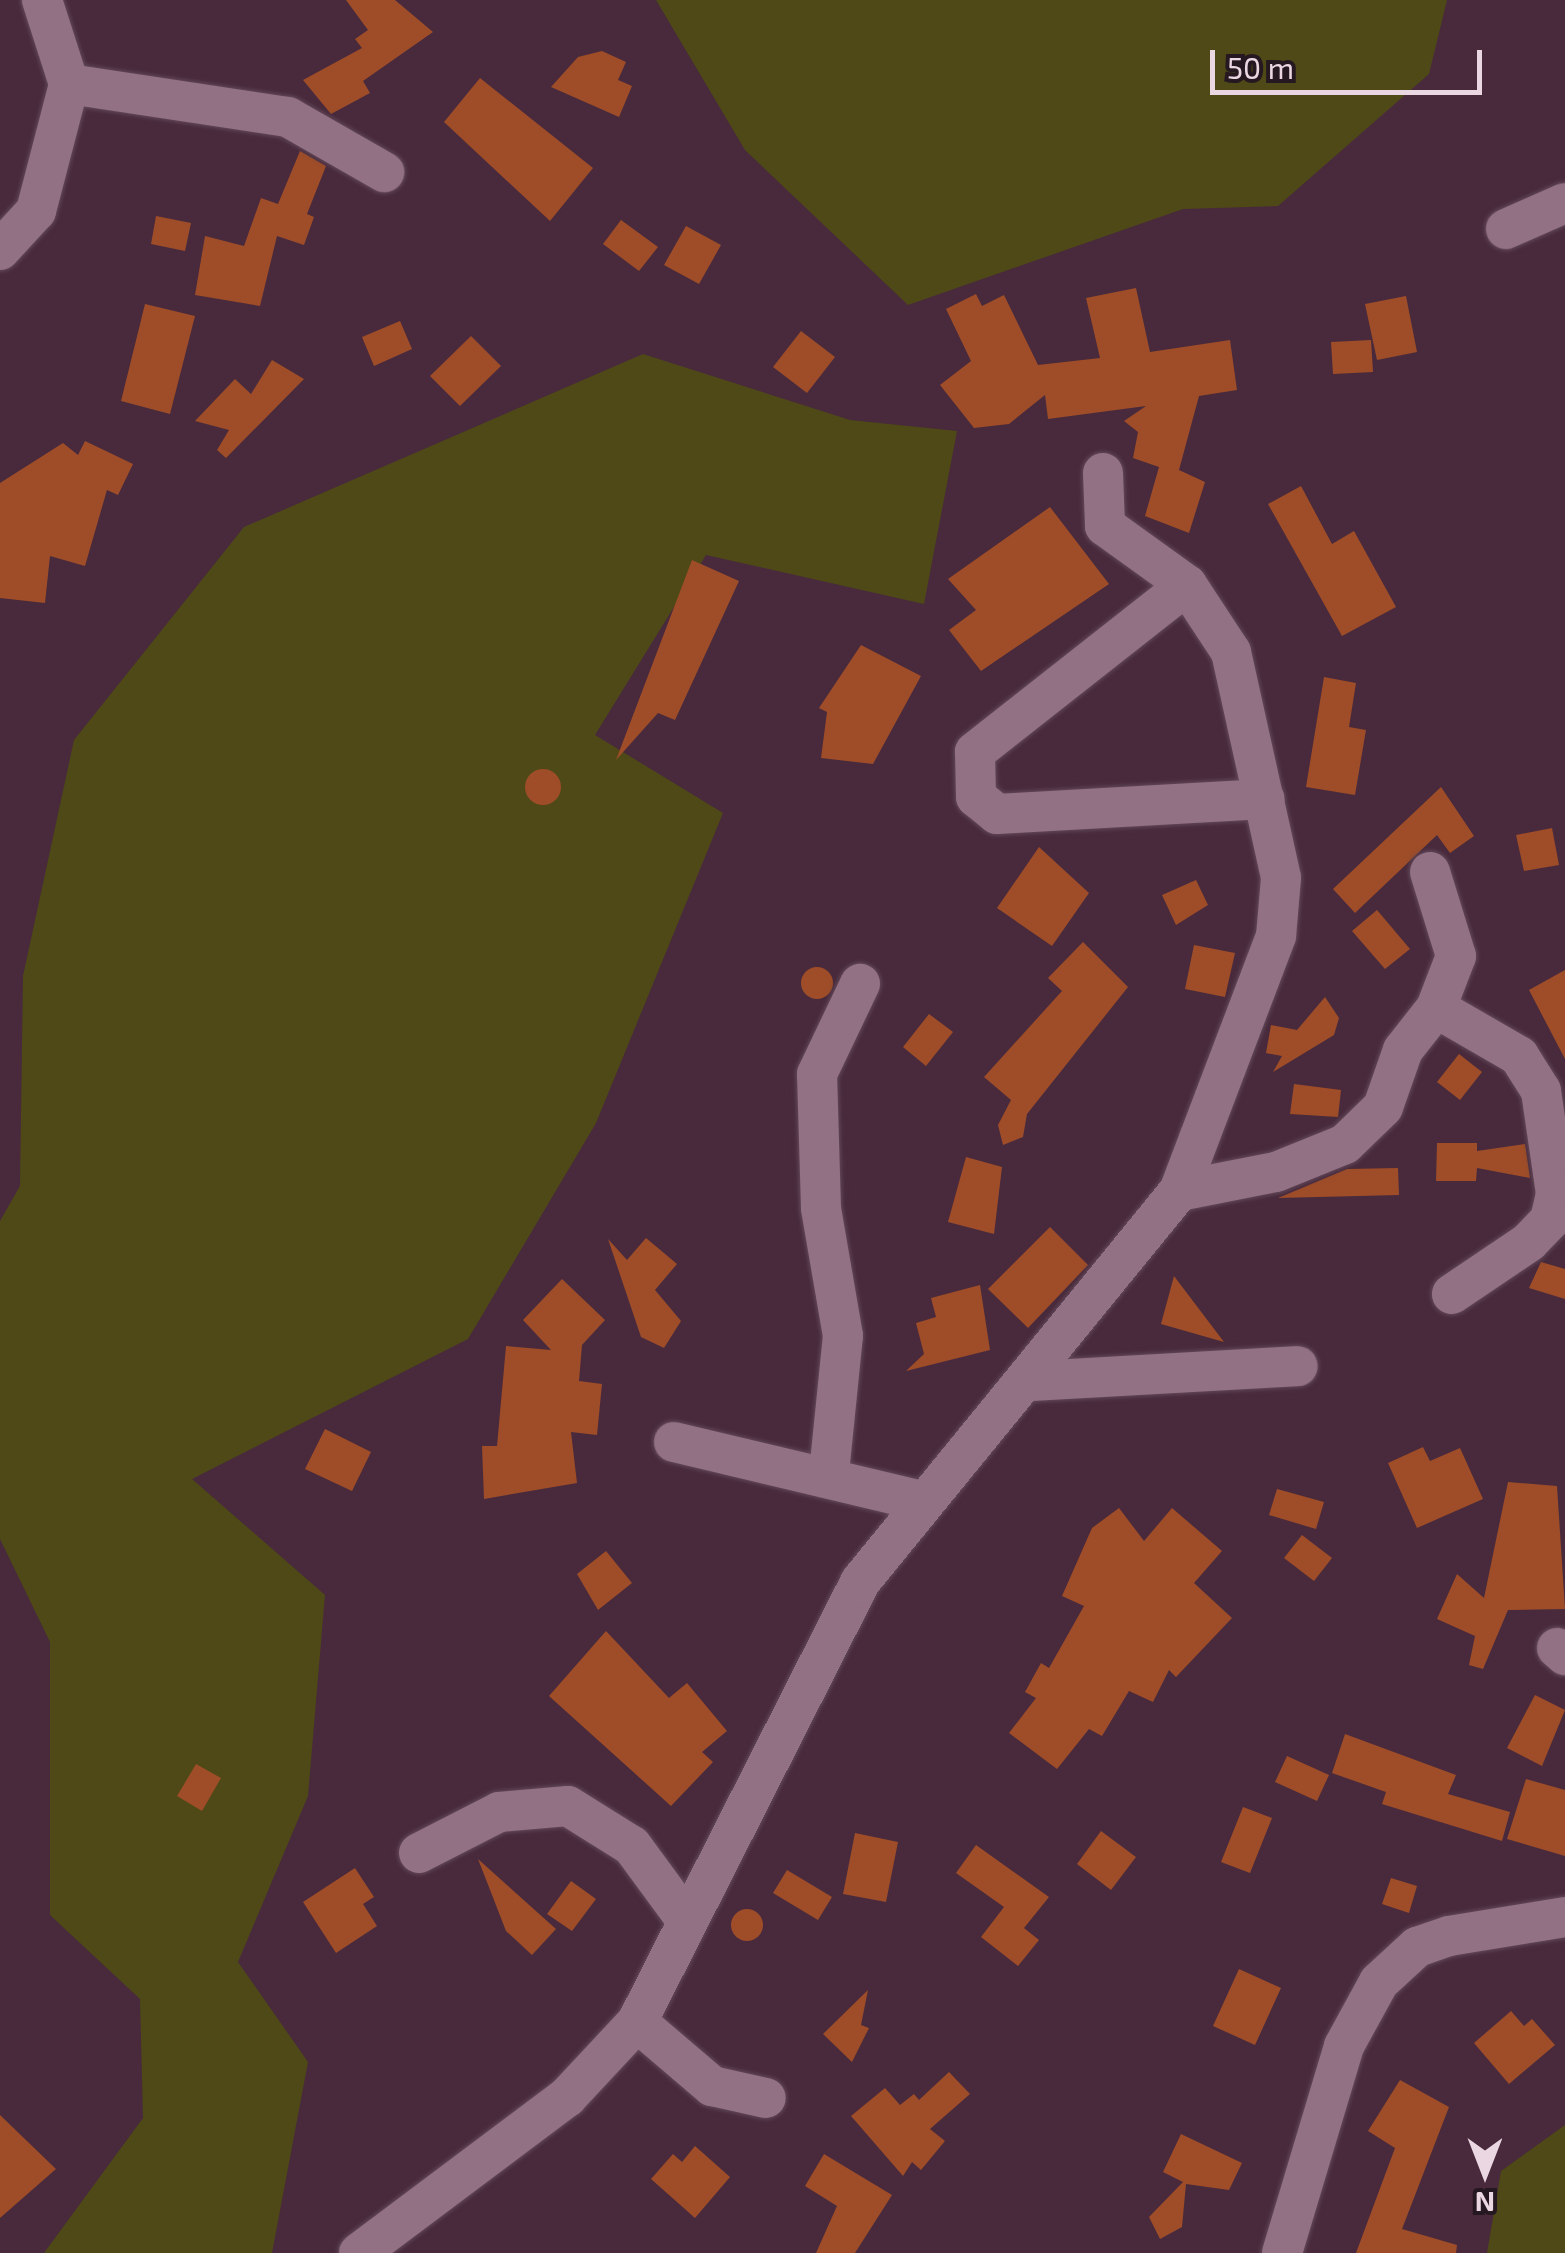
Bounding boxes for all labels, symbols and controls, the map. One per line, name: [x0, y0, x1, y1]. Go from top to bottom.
scale bar: [1215, 30, 1488, 92]
text: 50 m: [1227, 49, 1294, 85]
north arrow: [1435, 2123, 1535, 2223]
text: N: [1475, 2186, 1495, 2220]

